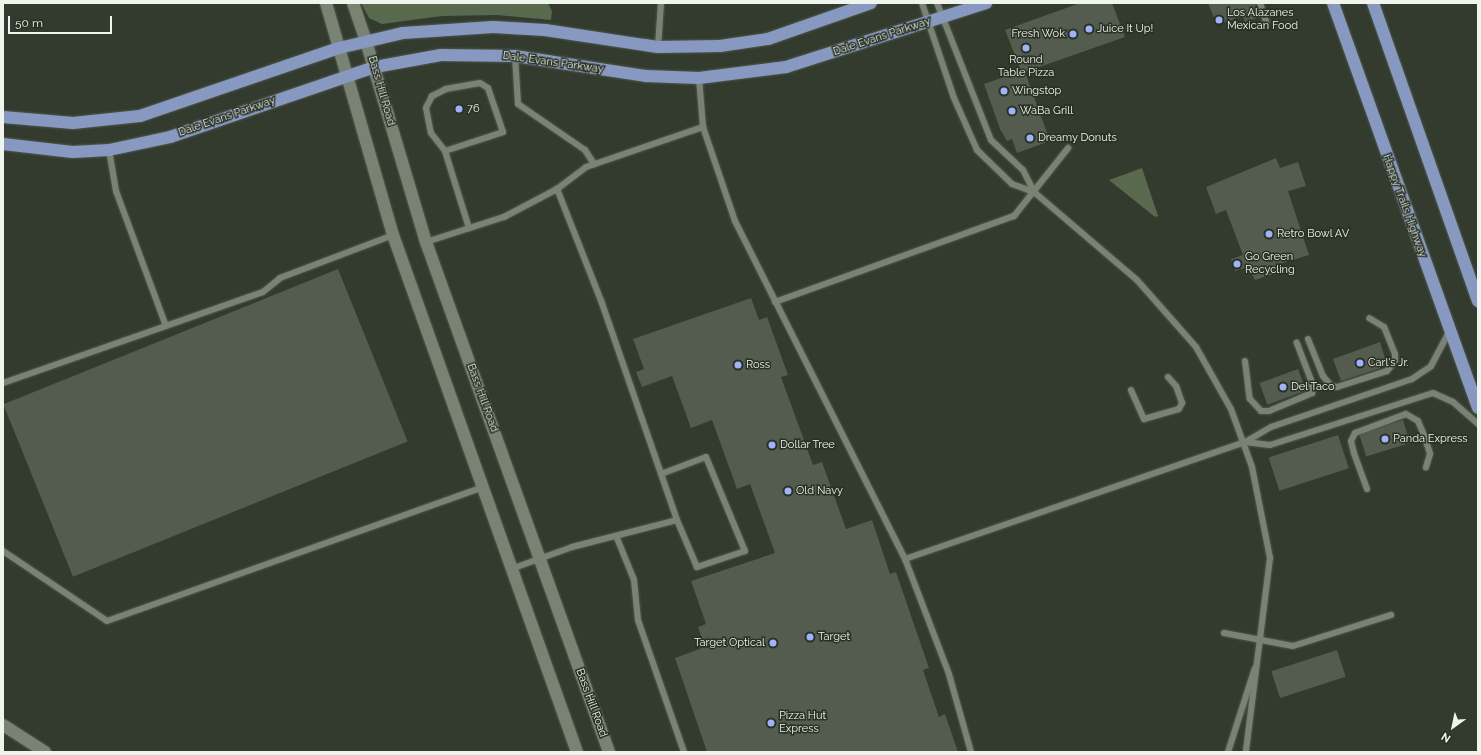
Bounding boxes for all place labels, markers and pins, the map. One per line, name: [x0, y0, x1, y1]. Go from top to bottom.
place label: Los Alazanes Mexican Food: [1227, 7, 1298, 33]
marker: Los Alazanes Mexican Food: [1214, 15, 1224, 25]
place label: Juice It Up!: [1097, 22, 1153, 36]
marker: Juice It Up!: [1084, 24, 1094, 34]
place label: Fresh Wok: [1011, 27, 1065, 41]
marker: Fresh Wok: [1068, 29, 1078, 39]
marker: Round Table Pizza: [1021, 43, 1031, 53]
place label: Round Table Pizza: [998, 54, 1054, 80]
place label: Wingstop: [1012, 84, 1061, 98]
marker: Wingstop: [999, 86, 1009, 96]
place label: 76: [467, 102, 480, 116]
marker: 76: [454, 104, 464, 114]
place label: WaBa Grill: [1020, 104, 1073, 118]
marker: WaBa Grill: [1007, 106, 1017, 116]
place label: Dreamy Donuts: [1038, 131, 1117, 145]
marker: Dreamy Donuts: [1025, 133, 1035, 143]
place label: Retro Bowl AV: [1277, 227, 1350, 241]
marker: Retro Bowl AV: [1264, 229, 1274, 239]
place label: Go Green Recycling: [1245, 251, 1295, 277]
marker: Go Green Recycling: [1232, 259, 1242, 269]
place label: Carl's Jr.: [1368, 356, 1409, 370]
place label: Ross: [746, 358, 770, 372]
marker: Carl's Jr.: [1355, 358, 1365, 368]
marker: Ross: [733, 360, 743, 370]
place label: Del Taco: [1291, 380, 1335, 394]
marker: Del Taco: [1278, 382, 1288, 392]
place label: Panda Express: [1393, 432, 1468, 446]
marker: Panda Express: [1380, 434, 1390, 444]
place label: Dollar Tree: [780, 438, 835, 452]
marker: Dollar Tree: [767, 440, 777, 450]
place label: Old Navy: [796, 484, 843, 498]
marker: Old Navy: [783, 486, 793, 496]
place label: Target: [818, 630, 850, 644]
marker: Target: [805, 632, 815, 642]
place label: Target Optical: [694, 636, 765, 650]
marker: Target Optical: [768, 638, 778, 648]
place label: Pizza Hut Express: [779, 710, 826, 736]
marker: Pizza Hut Express: [766, 718, 776, 728]

